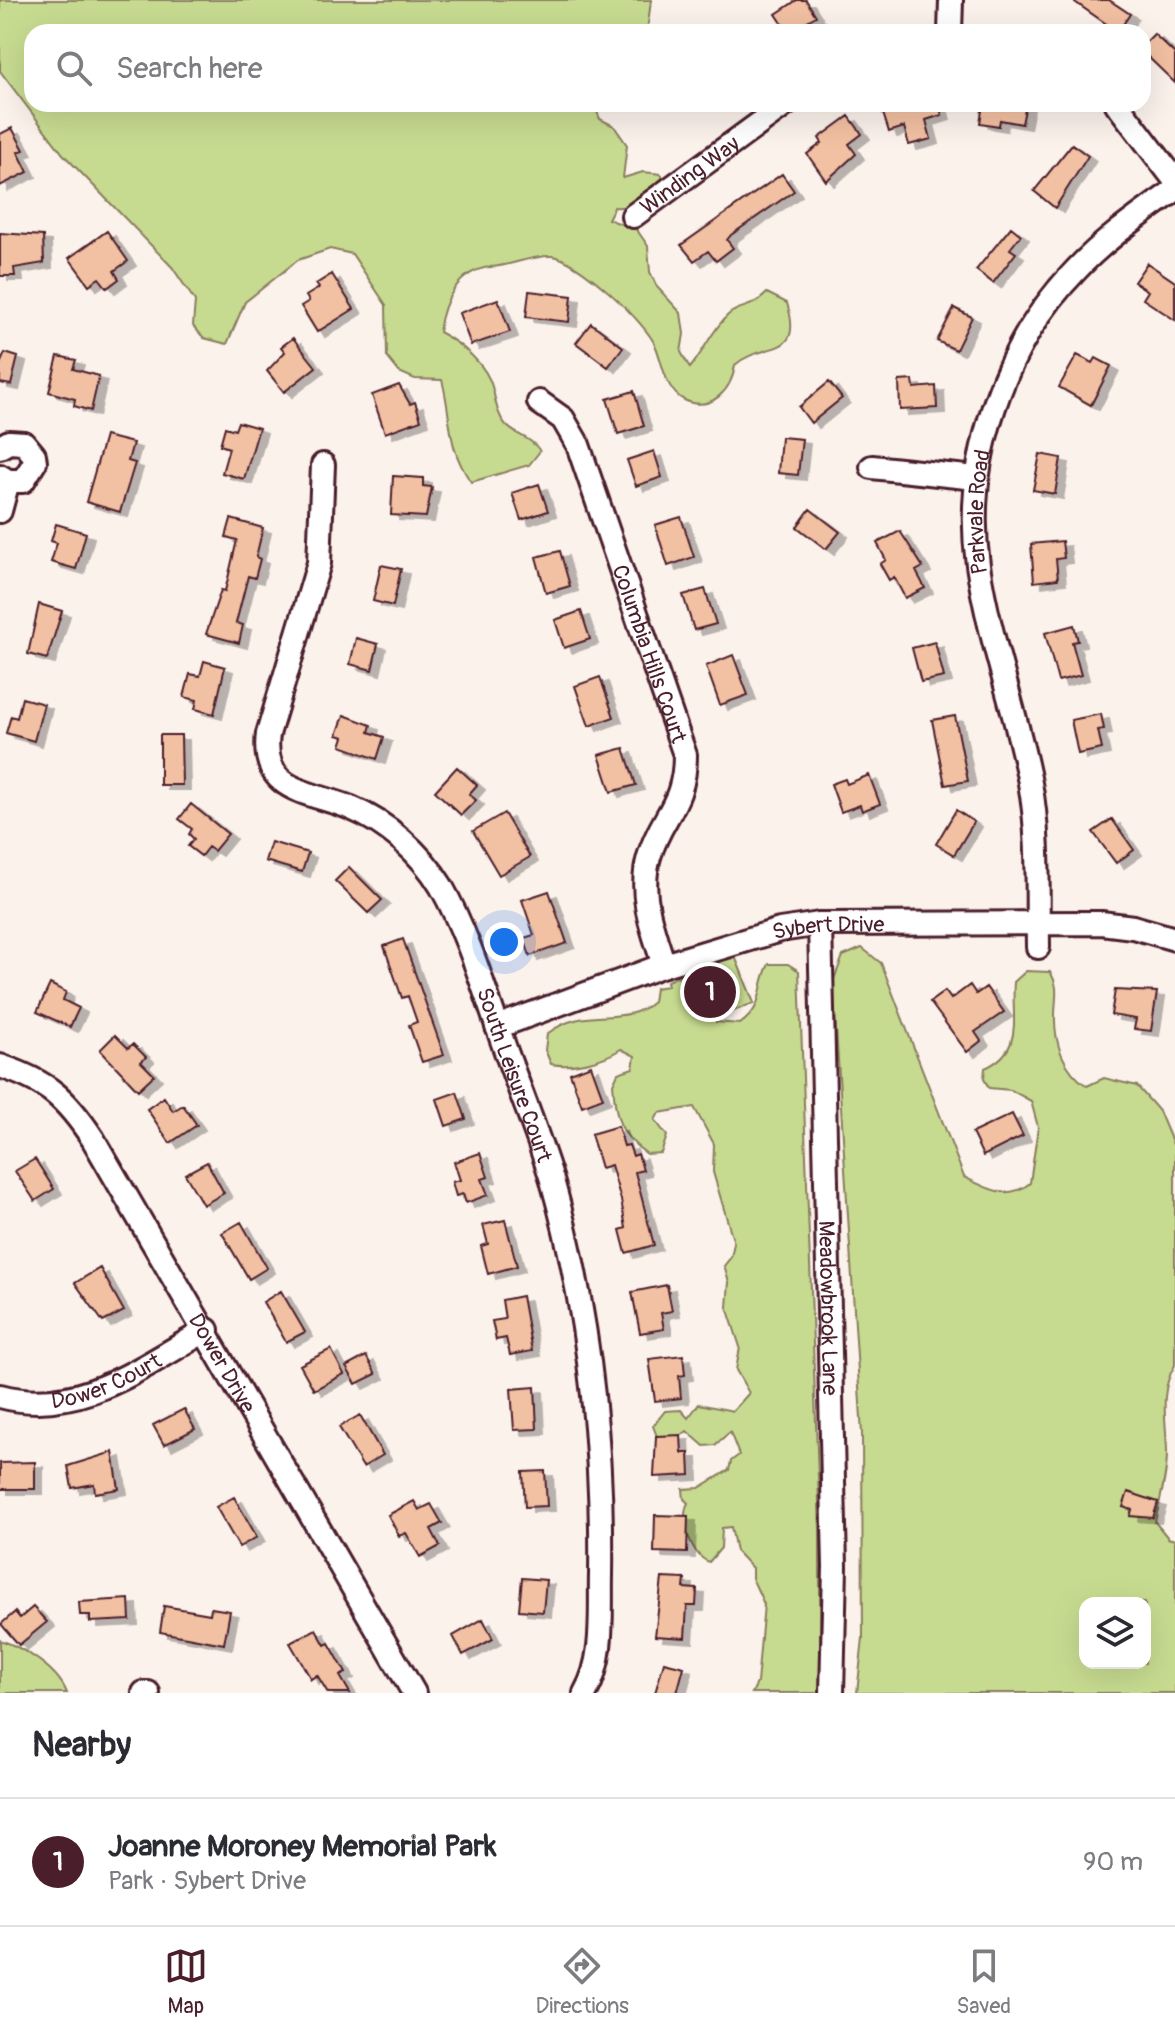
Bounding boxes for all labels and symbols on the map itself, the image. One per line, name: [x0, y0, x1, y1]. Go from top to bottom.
street label: Winding Way: [635, 130, 745, 221]
street label: Parkvale Road: [962, 447, 997, 576]
street label: Columbia Hills Court: [605, 561, 693, 747]
street label: Sybert Drive: [769, 911, 885, 947]
your location: [484, 922, 524, 962]
pin: 1: [684, 962, 736, 1022]
street label: South Leisure Court: [470, 984, 558, 1166]
street label: Meadowbrook Lane: [812, 1220, 844, 1396]
street label: Dower Drive: [182, 1308, 262, 1418]
street label: Dower Court: [49, 1347, 167, 1415]

